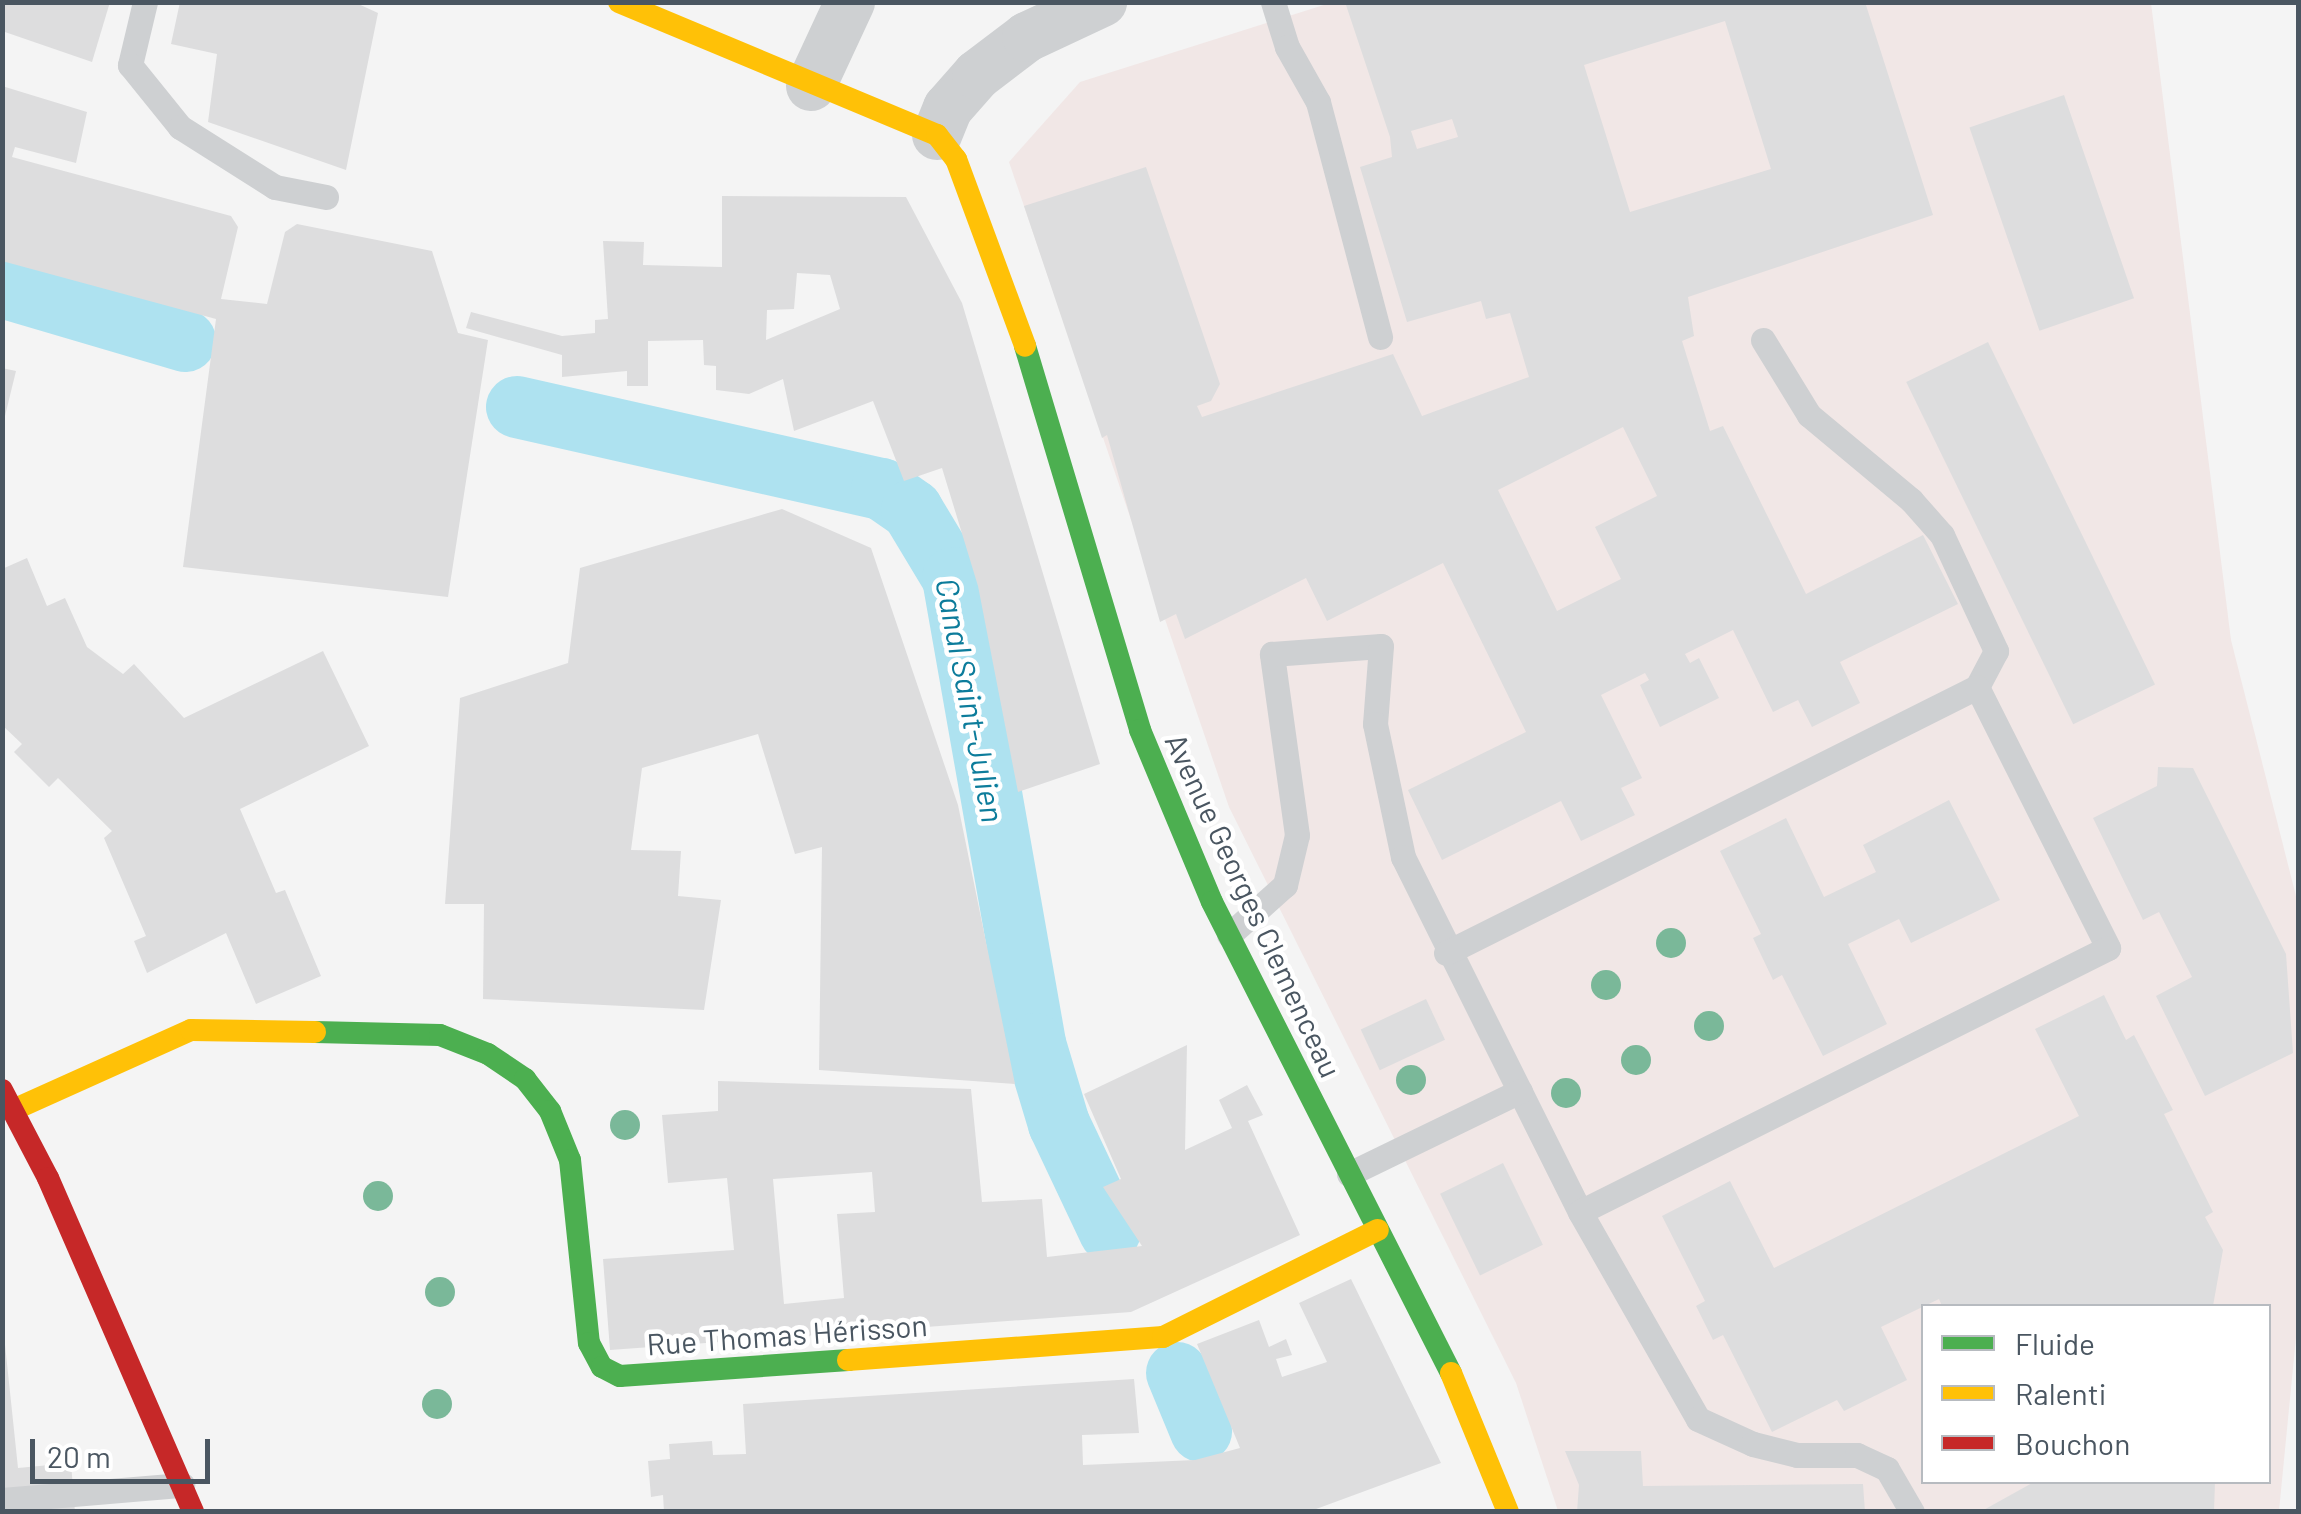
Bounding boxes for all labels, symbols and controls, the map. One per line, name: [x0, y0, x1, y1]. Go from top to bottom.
water label: Canal Saint-Julien: [928, 575, 1014, 825]
street label: Avenue Georges Clemenceau: [1158, 727, 1350, 1083]
legend: [1921, 1304, 2271, 1484]
street label: Rue Thomas Hérisson: [645, 1306, 929, 1362]
text: Fluide: [2015, 1325, 2095, 1361]
text: Ralenti: [2015, 1375, 2106, 1411]
scale bar: [35, 1419, 215, 1481]
text: Bouchon: [2015, 1425, 2130, 1461]
text: 20 m: [47, 1438, 111, 1474]

